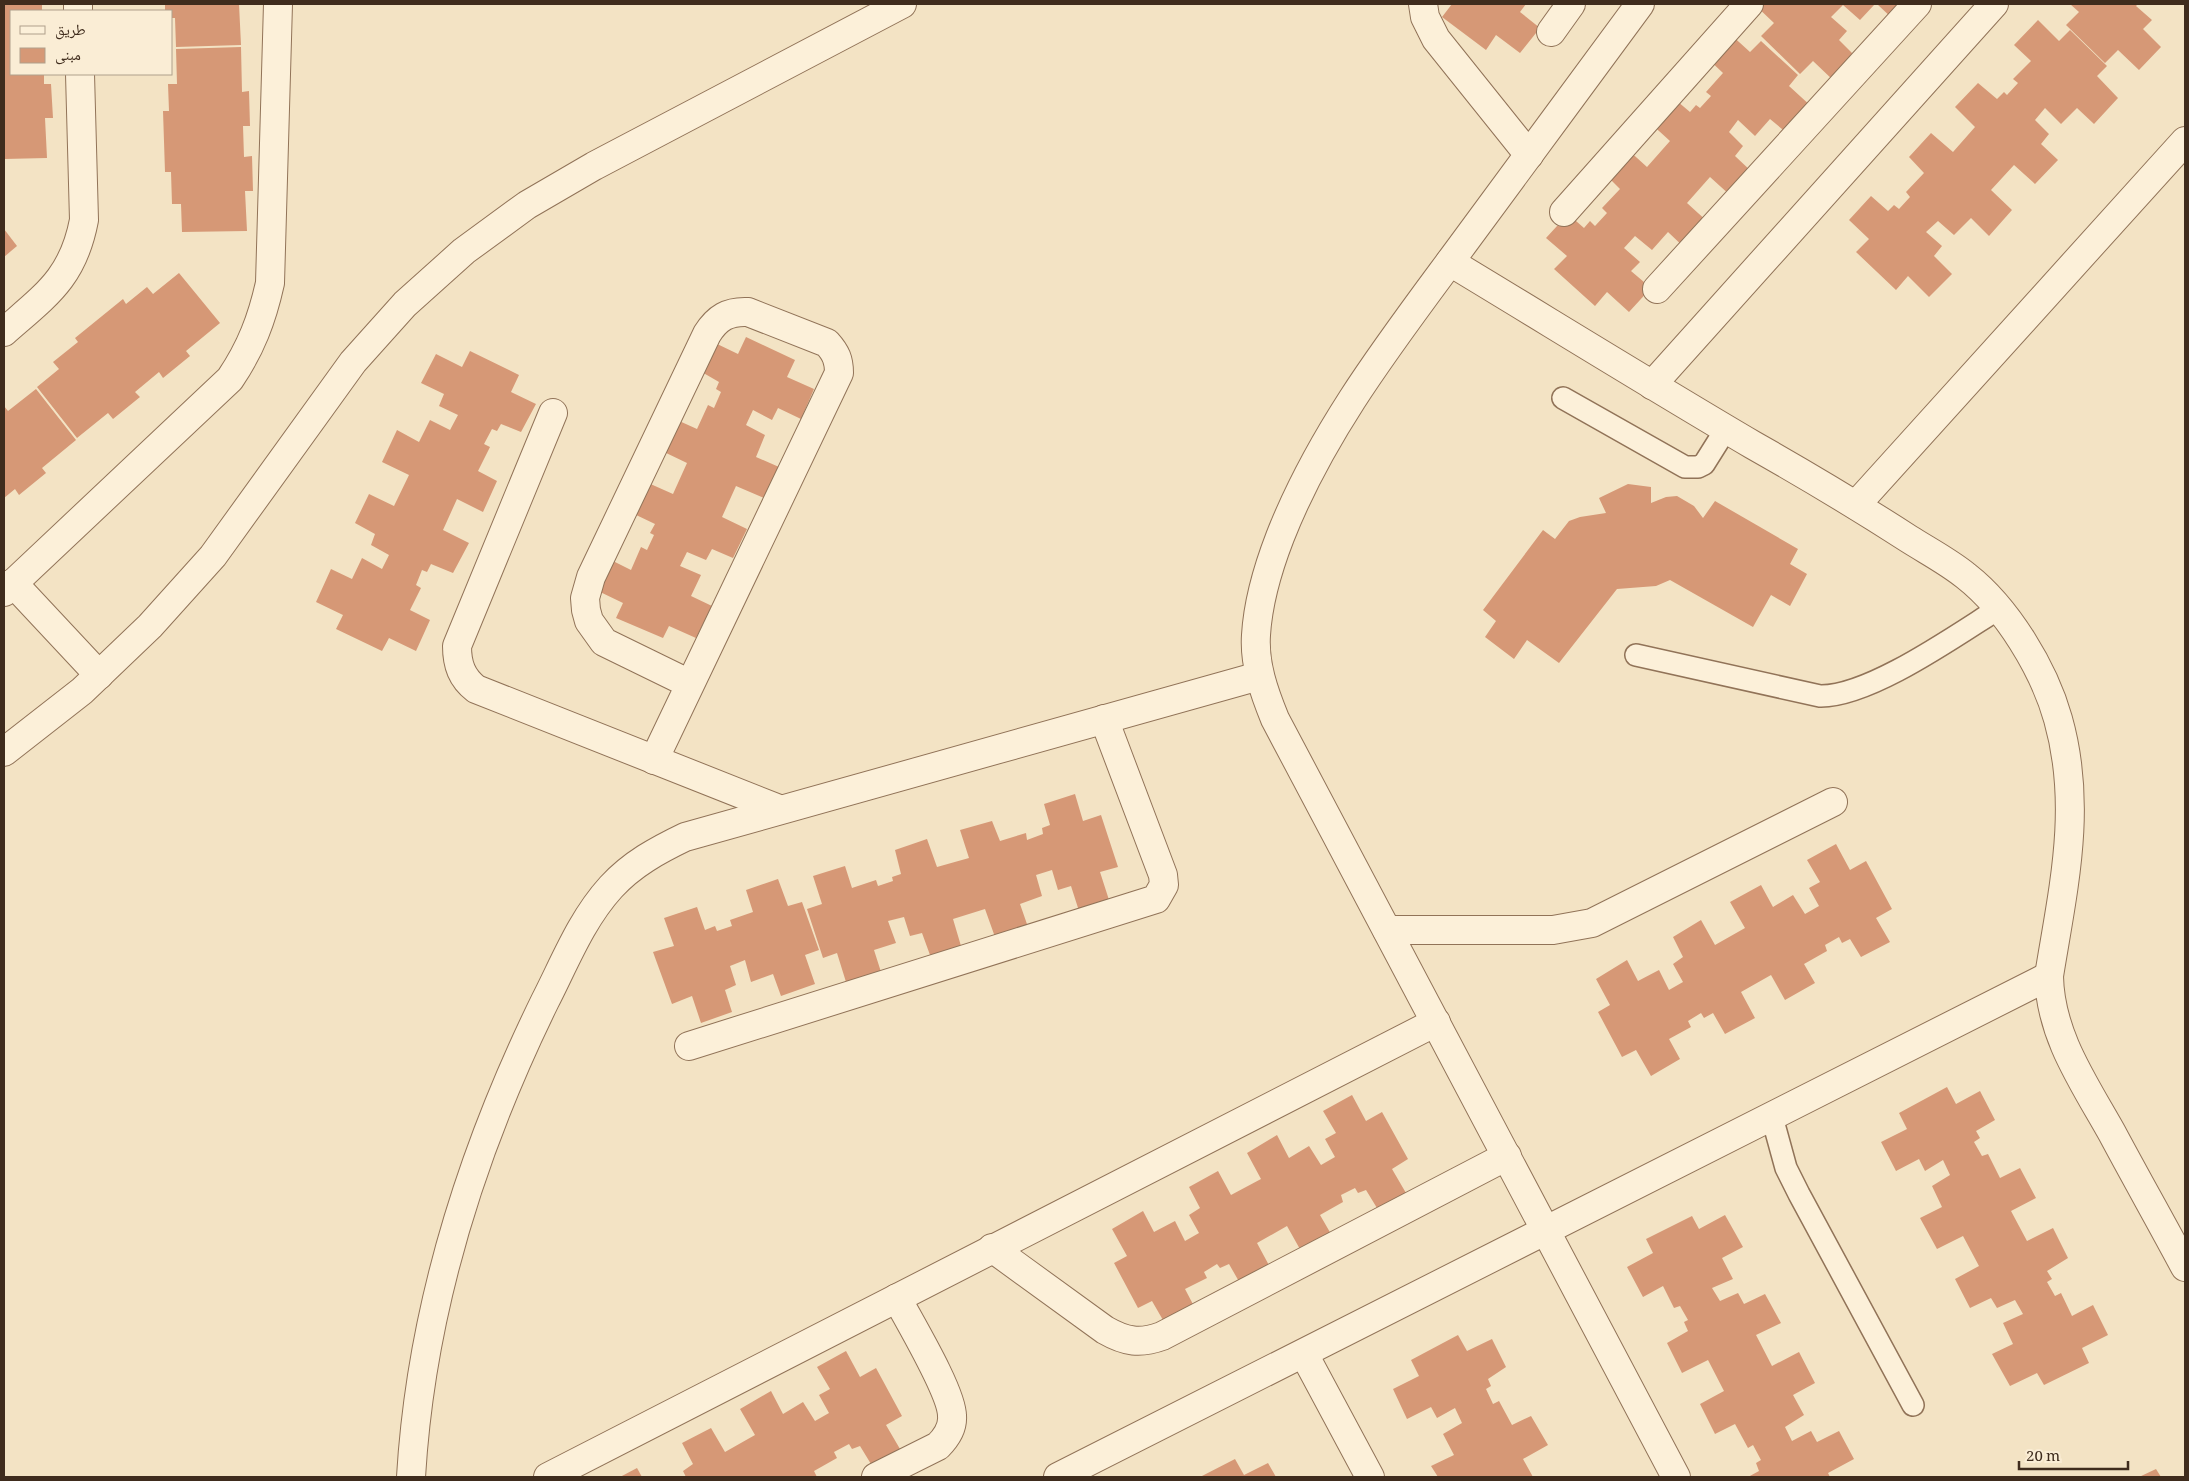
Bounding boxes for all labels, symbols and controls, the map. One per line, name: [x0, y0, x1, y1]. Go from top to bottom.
legend: [10, 10, 172, 75]
text: طريق: [55, 19, 86, 45]
text: مبنى: [55, 44, 81, 70]
scale bar: [2019, 1438, 2128, 1470]
text: 20 m: [2026, 1445, 2060, 1471]

